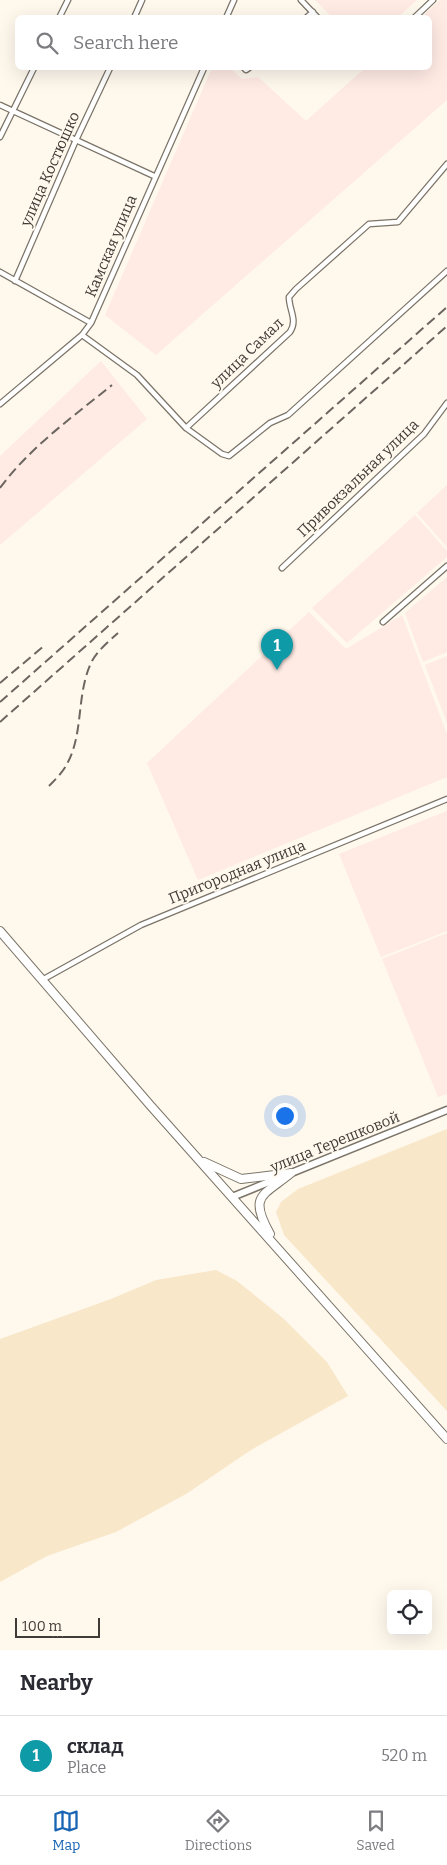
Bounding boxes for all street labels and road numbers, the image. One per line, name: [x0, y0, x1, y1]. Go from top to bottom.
street label: улица Костюшко: [16, 109, 83, 230]
street label: Камская улица: [81, 192, 141, 300]
street label: улица Самал: [206, 314, 287, 393]
street label: Привокзальная улица: [294, 415, 422, 541]
street label: Пригородная улица: [166, 836, 308, 908]
street label: улица Терешковой: [267, 1108, 402, 1177]

